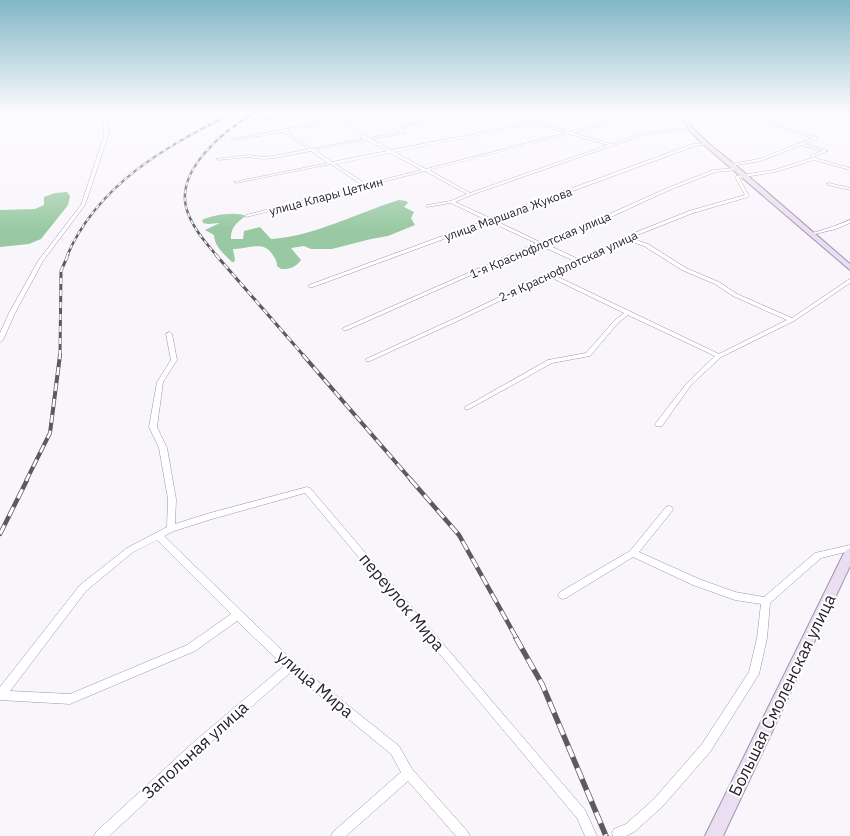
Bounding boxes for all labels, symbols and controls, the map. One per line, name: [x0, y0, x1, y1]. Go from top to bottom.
street label: улица Клары Цеткин: [267, 174, 385, 218]
street label: улица Маршала Жукова: [442, 184, 575, 244]
street label: 1-я Краснофлотская улица: [467, 208, 613, 282]
street label: 2-я Краснофлотская улица: [496, 227, 640, 305]
street label: переулок Мира: [354, 548, 450, 656]
street label: Большая Смоленская улица: [723, 590, 841, 800]
street label: улица Мира: [272, 645, 358, 723]
street label: Запольная улица: [137, 696, 253, 804]

